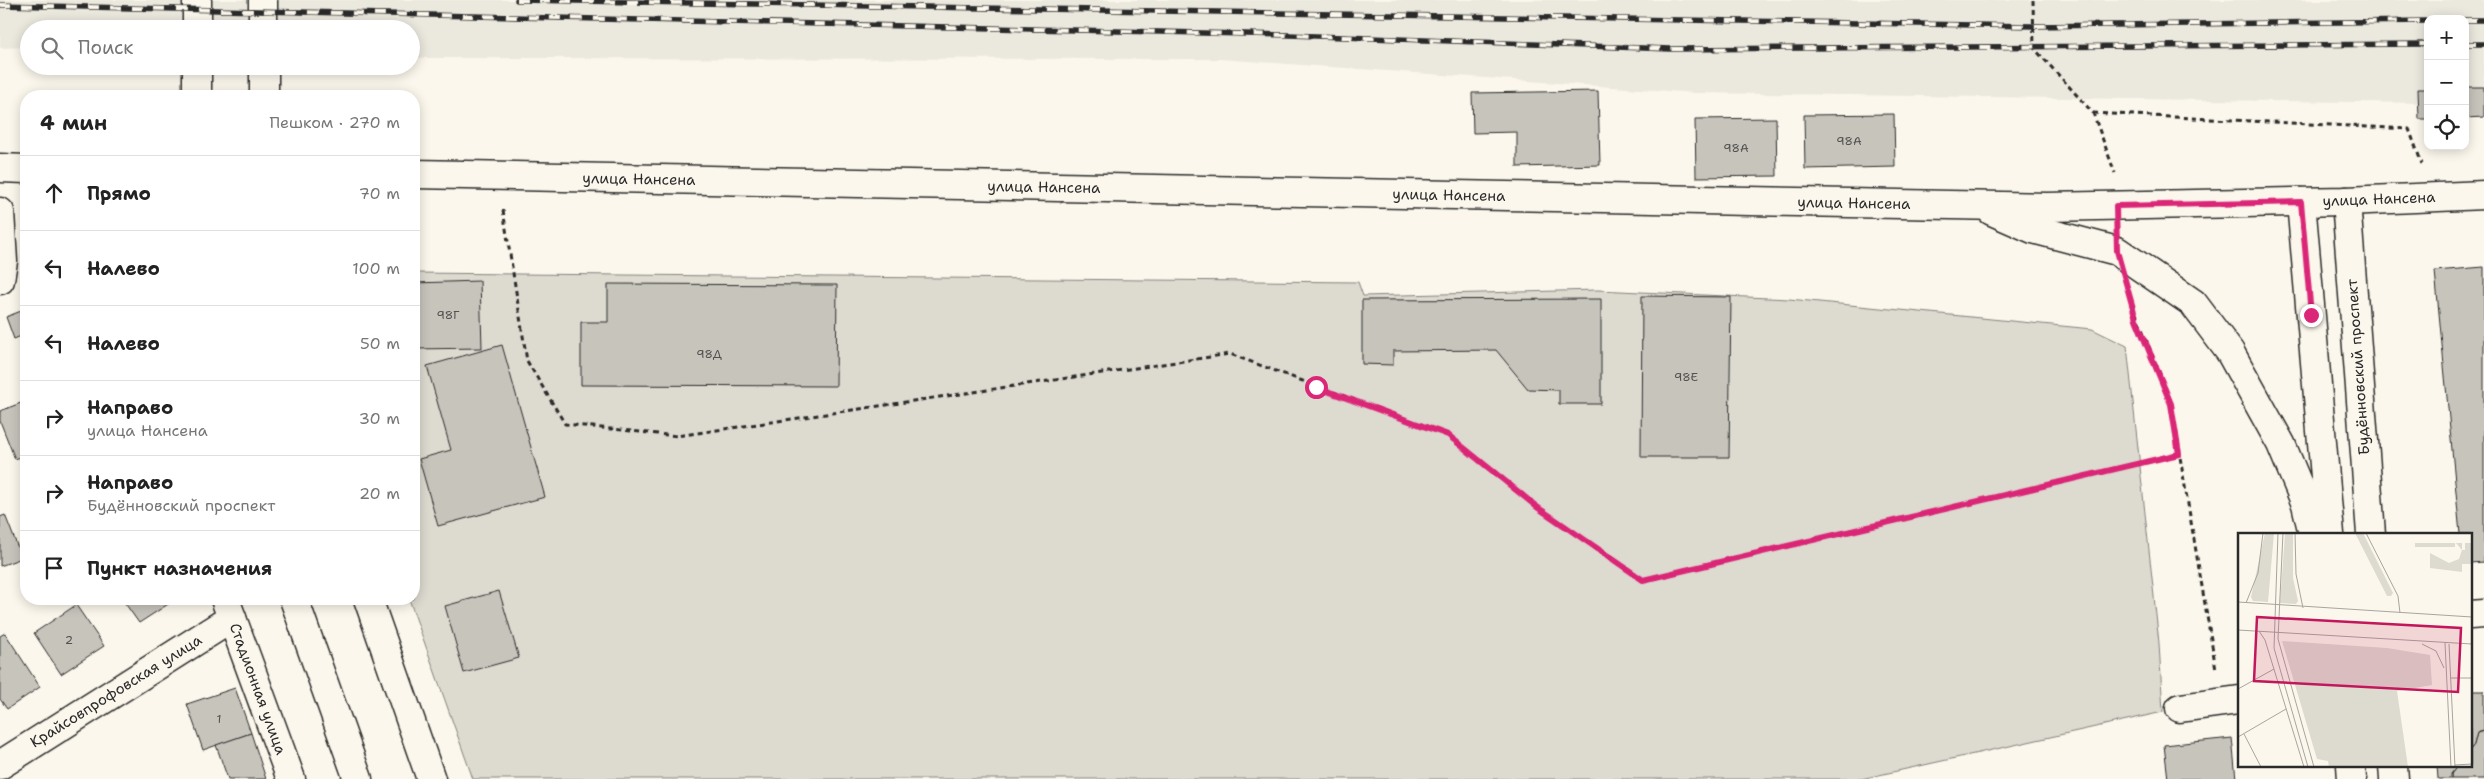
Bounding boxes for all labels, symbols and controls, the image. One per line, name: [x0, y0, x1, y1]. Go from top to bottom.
map controls: [2424, 15, 2469, 150]
button: +: [2424, 15, 2469, 60]
search box: [20, 20, 420, 75]
icon: search: [38, 34, 66, 62]
text: Поиск: [78, 35, 133, 60]
button: −: [2424, 60, 2469, 105]
button: locate: [2424, 105, 2469, 150]
text: 4 мин: [40, 109, 107, 137]
text: Пешком · 270 m: [269, 112, 400, 133]
house number: 98А: [1836, 133, 1862, 149]
house number: 98А: [1723, 140, 1749, 156]
street label: улица Нансена: [582, 168, 696, 190]
street label: улица Нансена: [987, 176, 1101, 198]
icon: ahead: [40, 179, 68, 207]
text: Прямо: [87, 181, 151, 206]
text: 70 m: [359, 183, 400, 204]
street label: улица Нансена: [1392, 184, 1506, 206]
street label: улица Нансена: [2322, 187, 2437, 211]
street label: улица Нансена: [1797, 192, 1911, 214]
icon: left: [40, 254, 68, 282]
text: Налево: [87, 256, 160, 281]
text: 100 m: [352, 258, 400, 279]
street label: Будённовский проспект: [2342, 278, 2374, 456]
route end: [2300, 304, 2323, 327]
house number: 98Г: [437, 307, 460, 323]
icon: left: [40, 329, 68, 357]
text: Налево: [87, 331, 160, 356]
text: 50 m: [360, 333, 400, 354]
house number: 98Д: [696, 346, 722, 362]
house number: 98Е: [1674, 369, 1698, 385]
route start: [1305, 376, 1328, 399]
text: Направо: [87, 395, 173, 420]
icon: right: [40, 404, 68, 432]
text: 30 m: [359, 408, 400, 429]
text: улица Нансена: [87, 420, 208, 441]
text: Направо: [87, 470, 173, 495]
icon: right: [40, 479, 68, 507]
text: 20 m: [359, 483, 400, 504]
text: Будённовский проспект: [87, 495, 275, 516]
inset map: [2238, 533, 2472, 766]
icon: arrive: [40, 554, 68, 582]
text: Пункт назначения: [87, 556, 272, 581]
street label: Стадионная улица: [225, 620, 291, 758]
street label: Крайсовпрофовская улица: [26, 629, 206, 752]
house number: 2: [65, 632, 73, 648]
house number: 1: [216, 711, 222, 727]

